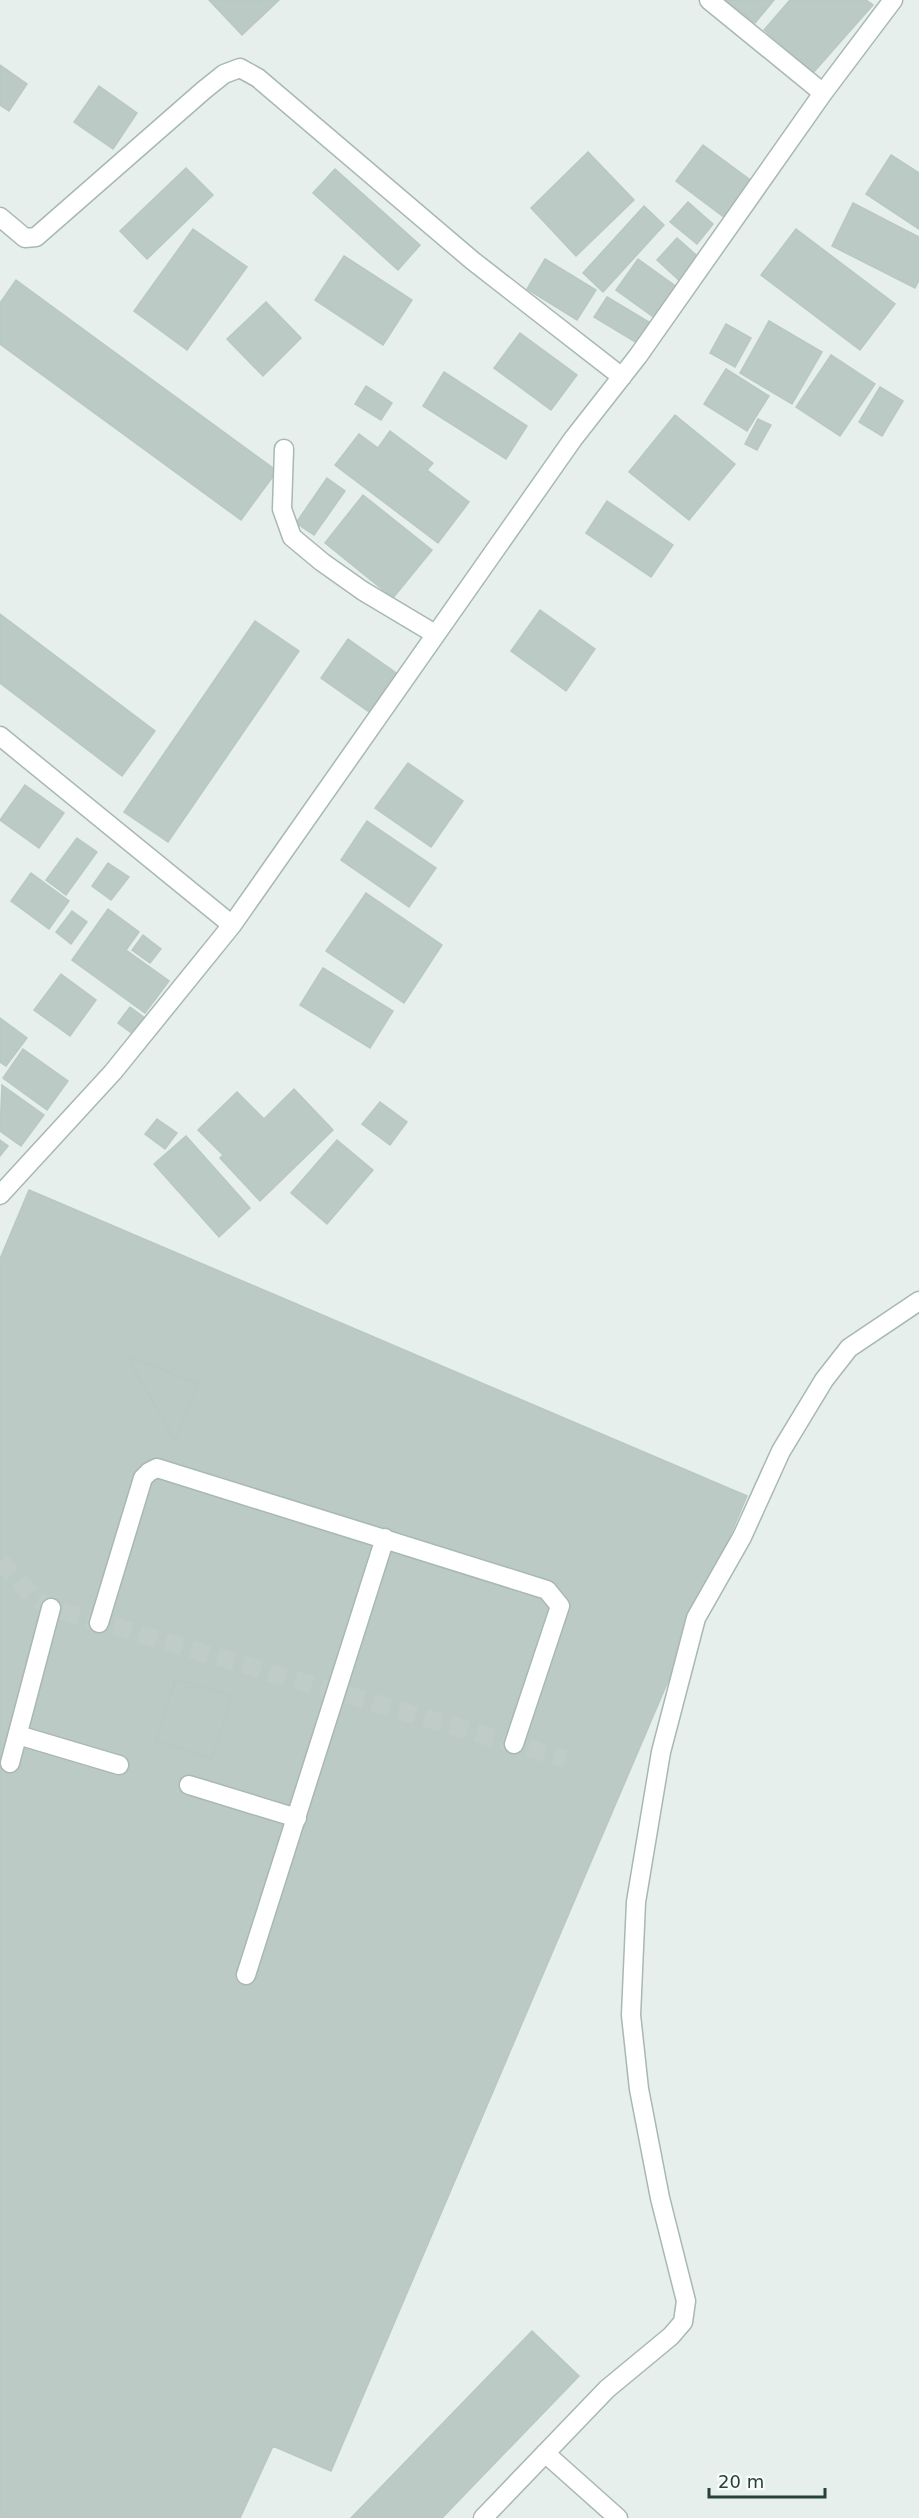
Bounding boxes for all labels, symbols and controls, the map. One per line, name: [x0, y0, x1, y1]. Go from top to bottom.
scale bar: [709, 2461, 824, 2499]
text: 20 m: [718, 2471, 764, 2492]

